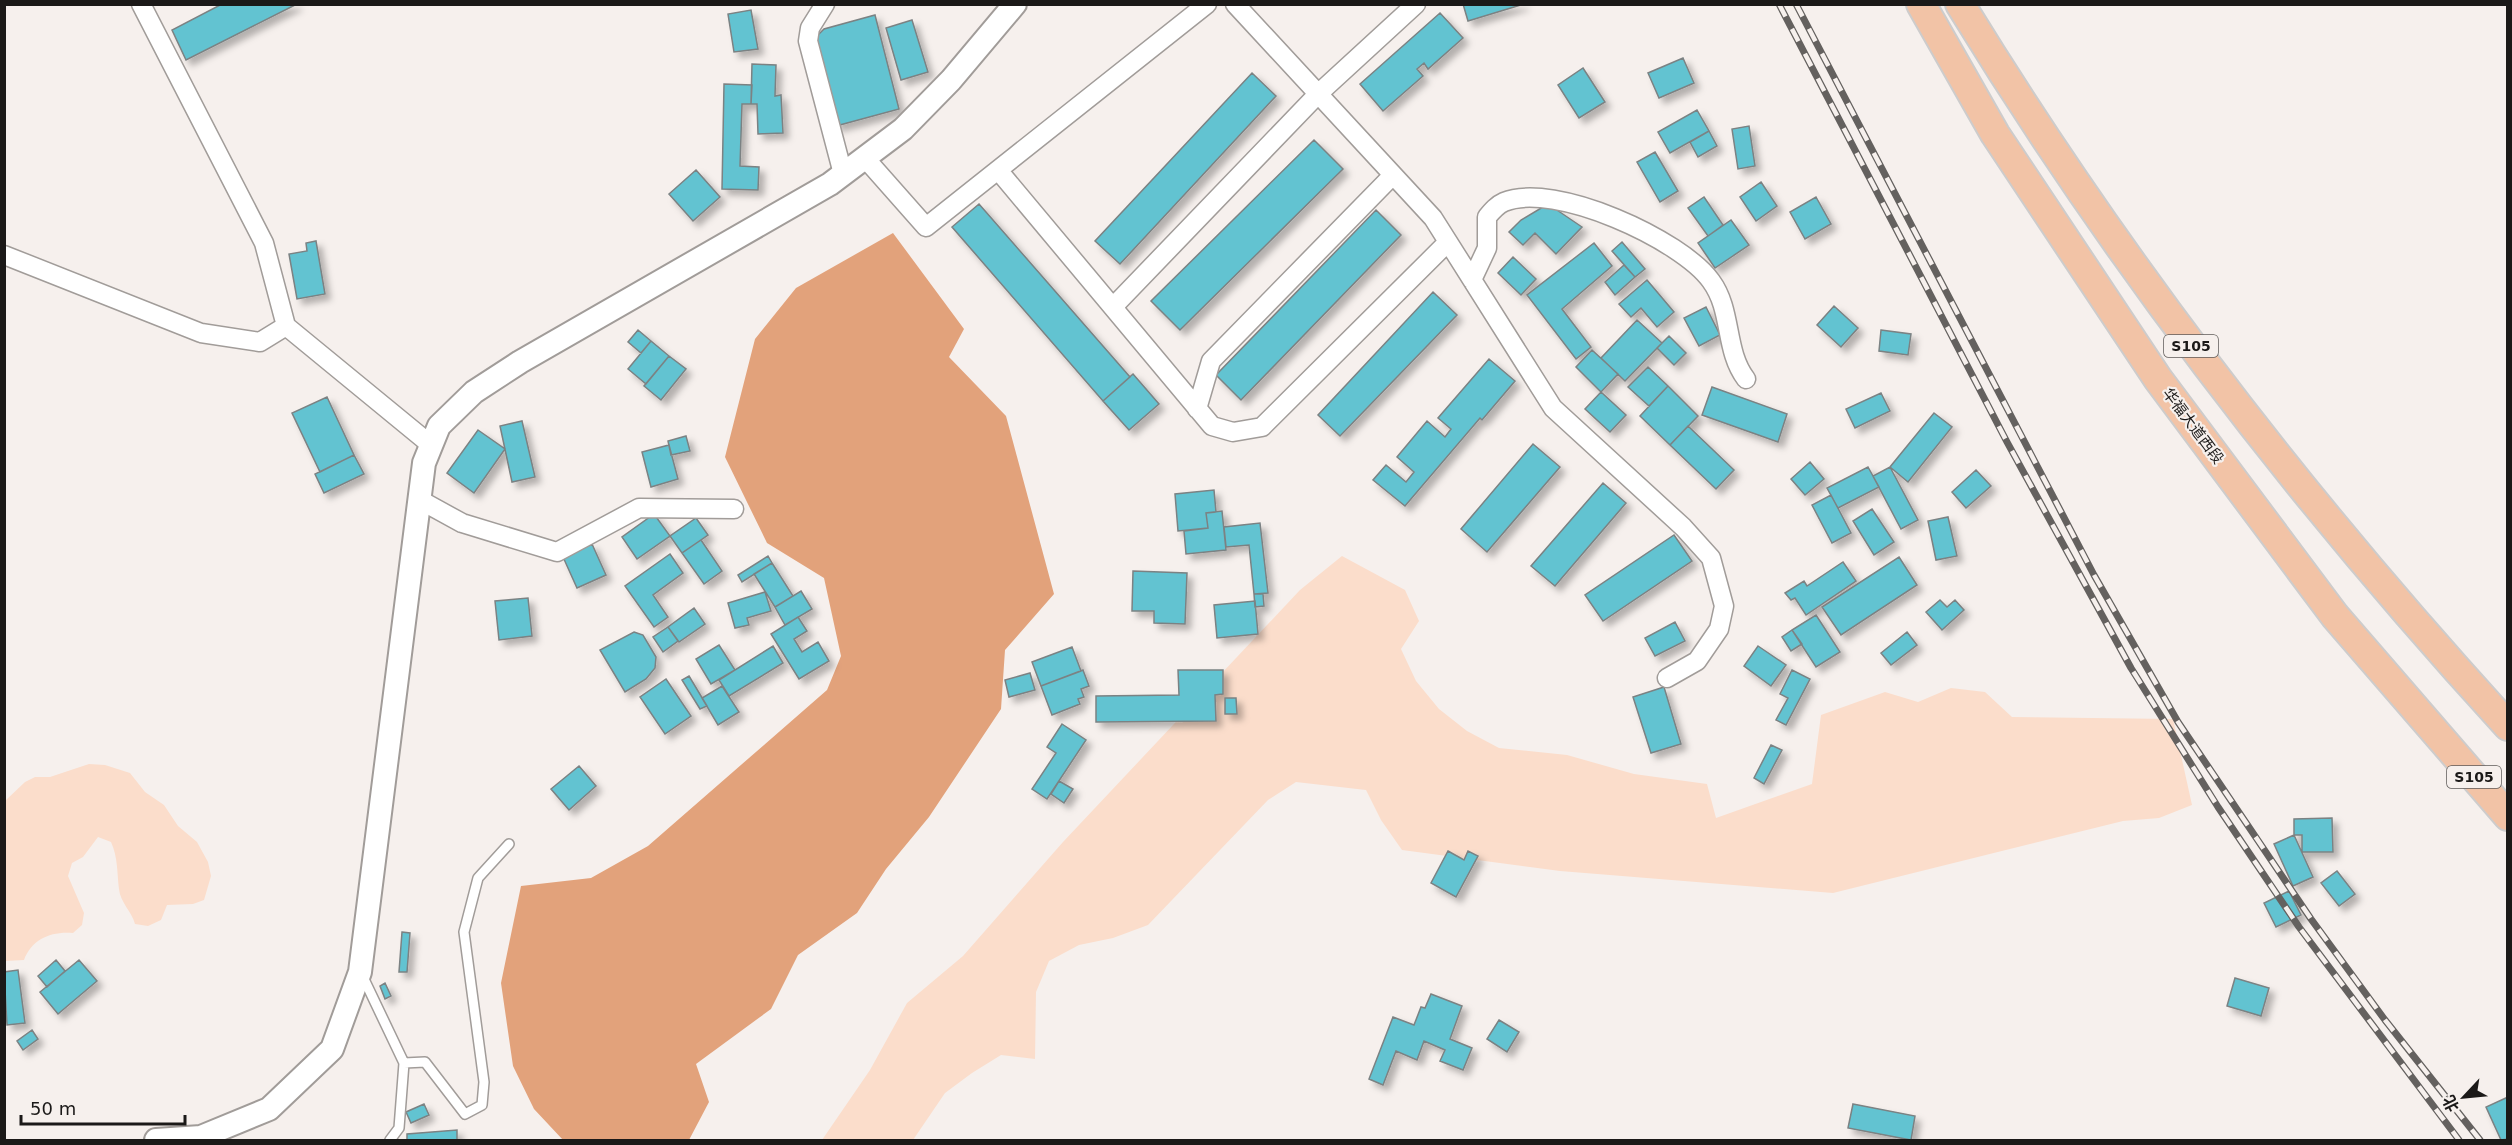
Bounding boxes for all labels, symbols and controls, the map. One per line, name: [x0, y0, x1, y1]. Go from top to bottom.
road number: S105: [2164, 335, 2218, 357]
street label: 华福大道西段: [2159, 385, 2227, 467]
road number: S105: [2447, 766, 2501, 788]
north arrow: [2434, 1067, 2494, 1127]
scale bar: [21, 1088, 184, 1126]
text: 北: [2439, 1092, 2463, 1115]
text: 50 m: [30, 1098, 76, 1119]

